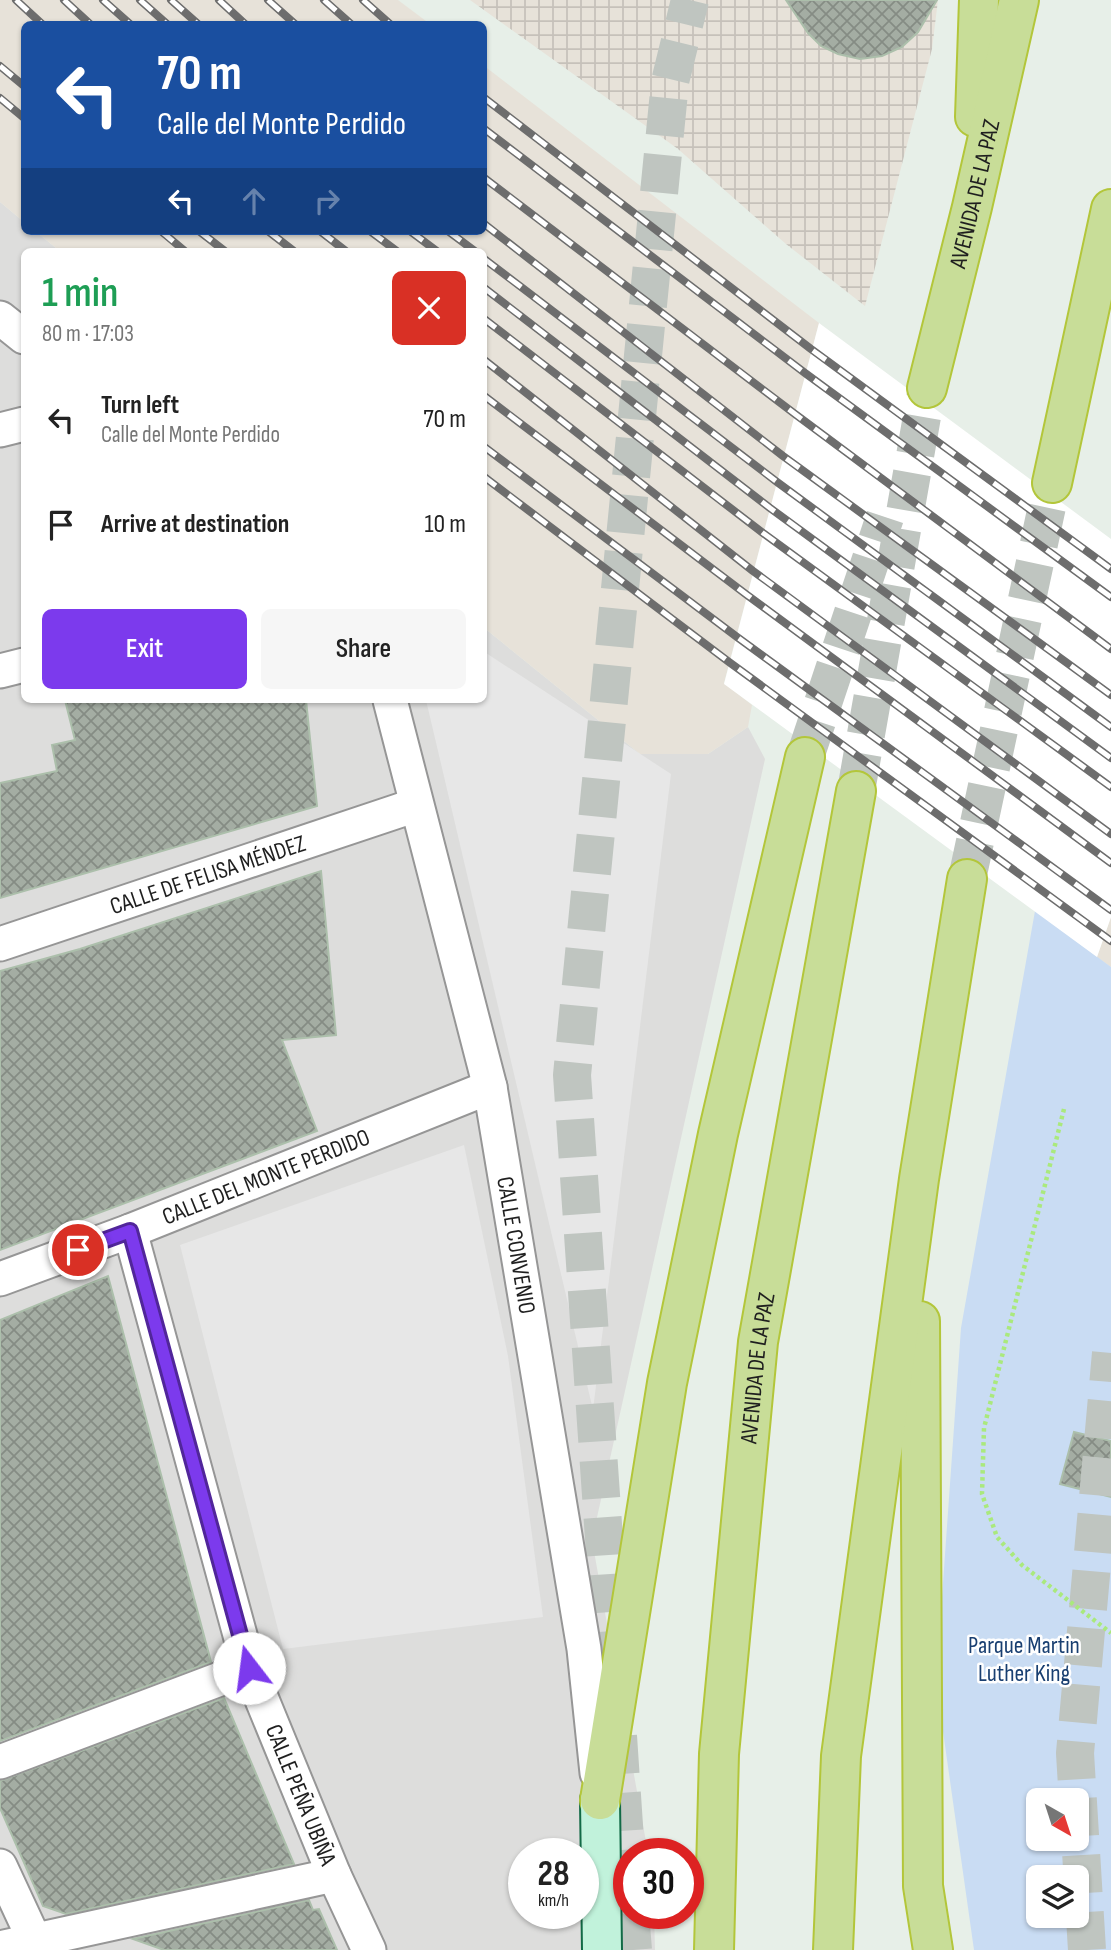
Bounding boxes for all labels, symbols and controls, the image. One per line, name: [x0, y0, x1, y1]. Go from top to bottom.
text: 70 m: [157, 45, 242, 104]
icon: left: [42, 49, 133, 140]
text: Calle del Monte Perdido: [157, 105, 406, 144]
street label: AVENIDA DE LA PAZ: [943, 117, 1006, 272]
icon: left: [162, 182, 200, 220]
icon: ahead: [235, 182, 273, 220]
icon: right: [308, 182, 346, 220]
text: 1 min: [42, 268, 118, 319]
button: close: [392, 271, 466, 345]
text: 80 m · 17:03: [42, 320, 134, 348]
text: Turn left: [101, 390, 179, 421]
icon: left: [42, 401, 80, 439]
text: 70 m: [423, 404, 466, 435]
text: Calle del Monte Perdido: [101, 421, 280, 449]
icon: arrive: [42, 506, 80, 544]
text: Arrive at destination: [101, 509, 289, 540]
text: 10 m: [424, 509, 466, 540]
button: Exit: [42, 609, 247, 689]
button: Share: [261, 609, 466, 689]
street label: CALLE DE FELISA MÉNDEZ: [106, 828, 309, 921]
street label: CALLE DEL MONTE PERDIDO: [158, 1122, 374, 1231]
street label: CALLE CONVENIO: [491, 1174, 542, 1316]
pin: [48, 1220, 108, 1280]
icon: arrive: [59, 1231, 97, 1269]
street label: AVENIDA DE LA PAZ: [734, 1290, 781, 1446]
position arrow: [212, 1631, 286, 1705]
park label: Parque Martin Luther King: [968, 1631, 1080, 1688]
street label: CALLE PEÑA UBIÑA: [259, 1720, 343, 1870]
north arrow: [1026, 1788, 1088, 1852]
map controls: [1026, 1788, 1089, 1928]
speed limit sign: 30: [613, 1838, 704, 1929]
text: 28: [538, 1853, 569, 1896]
button: layers: [1026, 1865, 1089, 1928]
text: km/h: [538, 1890, 569, 1911]

